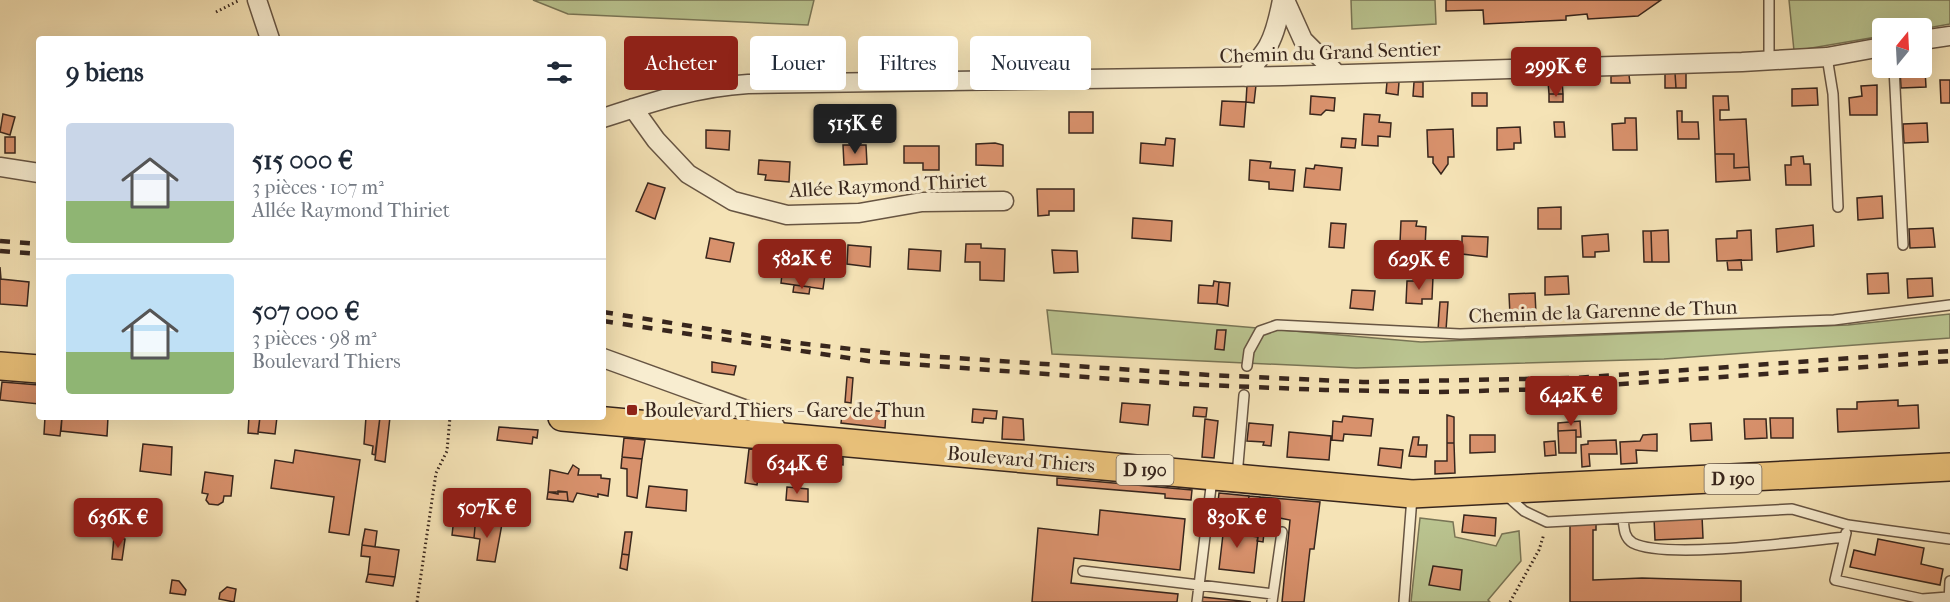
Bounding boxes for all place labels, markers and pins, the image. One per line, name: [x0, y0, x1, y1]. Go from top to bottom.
pin: 299K €: [1507, 47, 1605, 98]
pin: 515K €: [806, 104, 904, 155]
pin: 582K €: [753, 239, 851, 290]
pin: 629K €: [1370, 240, 1468, 291]
pin: 642K €: [1522, 376, 1620, 427]
place label: Boulevard Thiers - Gare de Thun: [644, 399, 926, 422]
marker: Boulevard Thiers - Gare de Thun: [625, 403, 639, 417]
pin: 634K €: [748, 444, 846, 495]
pin: 507K €: [438, 488, 536, 539]
pin: 636K €: [69, 498, 167, 549]
pin: 830K €: [1188, 498, 1286, 549]

